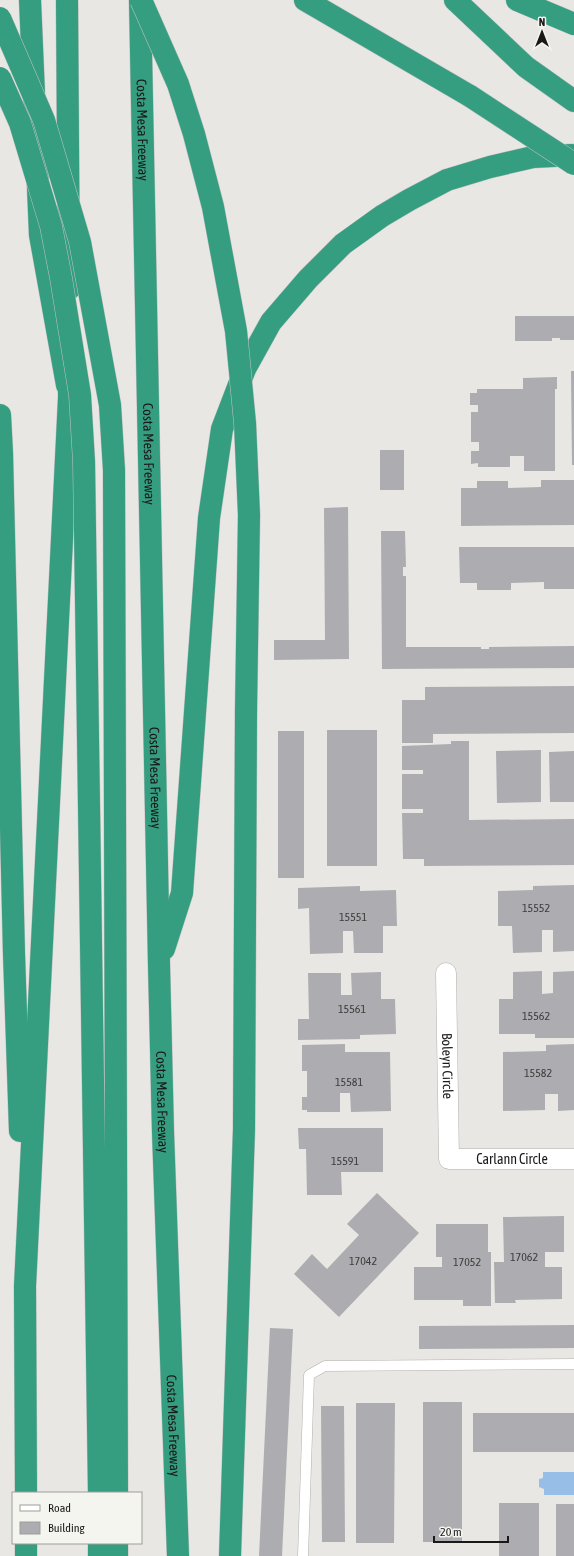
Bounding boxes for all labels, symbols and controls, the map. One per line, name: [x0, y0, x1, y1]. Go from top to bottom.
north arrow: [522, 12, 562, 52]
text: N: [539, 16, 545, 28]
street label: Costa Mesa Freeway: [134, 79, 152, 181]
street label: Costa Mesa Freeway: [140, 403, 158, 505]
street label: Costa Mesa Freeway: [146, 727, 164, 829]
house number: 15552: [522, 901, 550, 915]
house number: 15551: [339, 910, 367, 924]
house number: 15561: [338, 1002, 366, 1016]
house number: 15562: [522, 1009, 550, 1023]
street label: Boleyn Circle: [439, 1033, 456, 1099]
street label: Costa Mesa Freeway: [153, 1051, 172, 1153]
house number: 15582: [524, 1066, 552, 1080]
house number: 15581: [335, 1075, 363, 1089]
street label: Carlann Circle: [476, 1151, 548, 1167]
house number: 15591: [331, 1154, 359, 1168]
house number: 17062: [510, 1250, 538, 1264]
house number: 17042: [349, 1254, 377, 1268]
house number: 17052: [453, 1255, 481, 1269]
street label: Costa Mesa Freeway: [164, 1374, 183, 1477]
legend: [12, 1492, 142, 1544]
text: Road: [48, 1501, 71, 1515]
scale bar: [434, 1518, 508, 1544]
text: Building: [48, 1521, 86, 1535]
text: 20 m: [440, 1525, 462, 1539]

